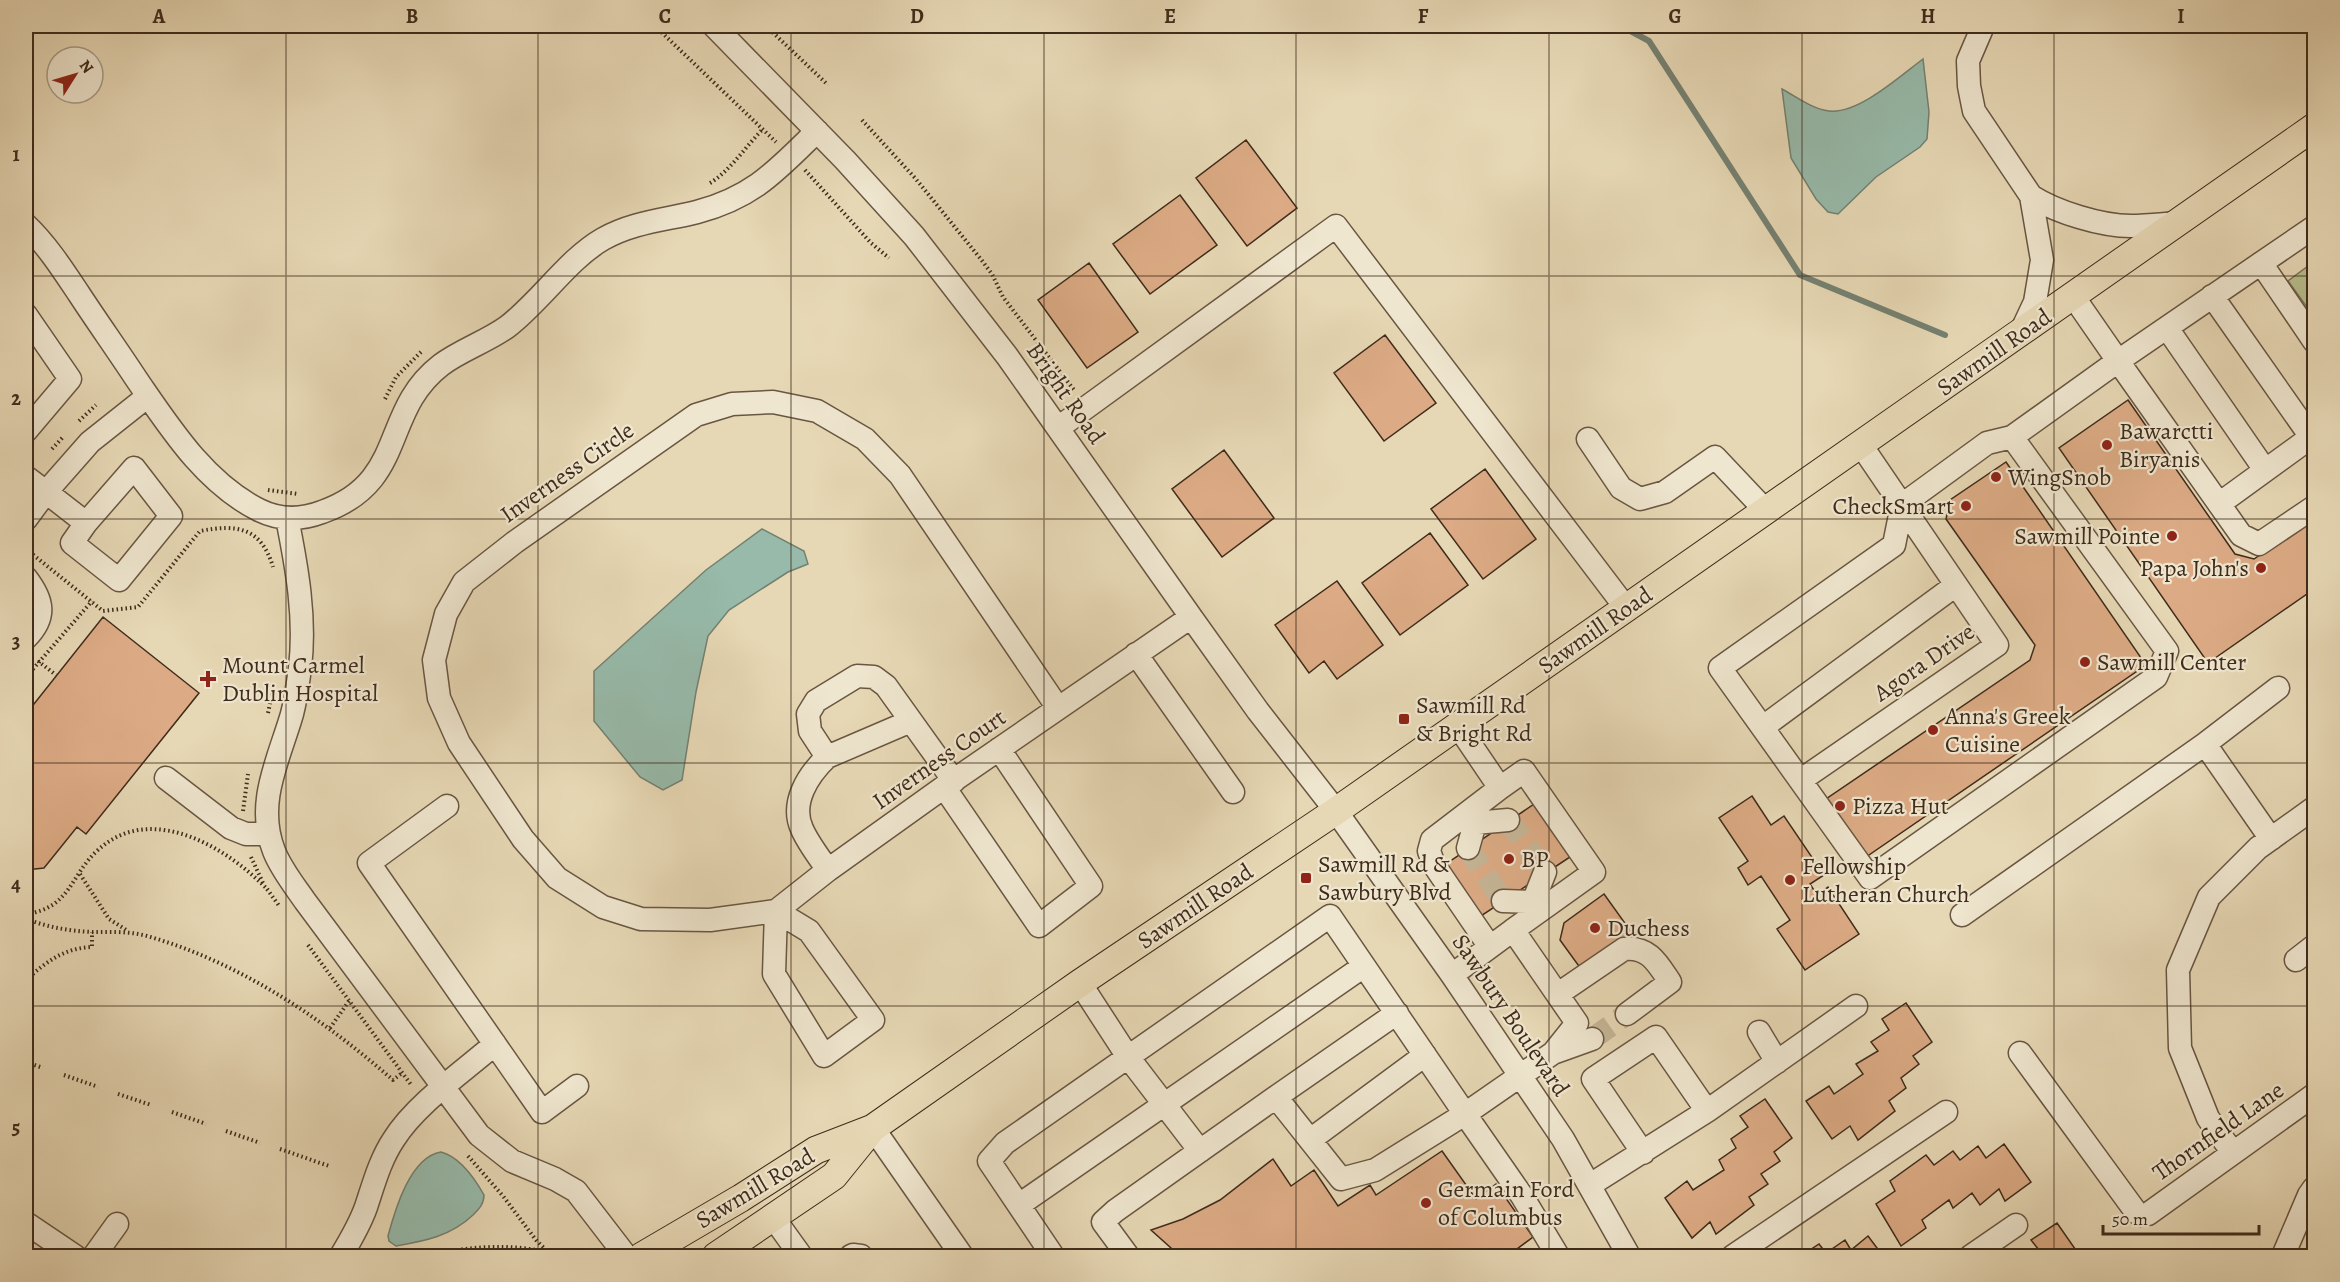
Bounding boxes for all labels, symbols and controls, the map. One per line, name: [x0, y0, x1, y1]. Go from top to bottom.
text: A: [152, 3, 166, 30]
text: B: [406, 3, 418, 30]
text: C: [659, 3, 671, 30]
text: D: [910, 3, 924, 30]
text: E: [1164, 3, 1176, 30]
text: F: [1418, 3, 1429, 30]
text: G: [1668, 3, 1682, 30]
text: H: [1921, 3, 1936, 30]
text: I: [2177, 3, 2185, 30]
north arrow: [45, 45, 105, 105]
text: N: [74, 55, 99, 78]
text: 1: [12, 141, 20, 168]
street label: Sawmill Road: [1930, 301, 2058, 403]
street label: Bright Road: [1019, 336, 1113, 450]
text: 2: [11, 385, 21, 412]
street label: Inverness Circle: [494, 414, 640, 530]
place label: Bawarctti Biryanis: [2119, 415, 2214, 475]
marker: Bawarctti Biryanis: [2100, 438, 2114, 452]
place label: WingSnob: [2007, 461, 2111, 493]
marker: WingSnob: [1989, 470, 2003, 484]
place label: CheckSmart: [1833, 490, 1954, 522]
marker: CheckSmart: [1959, 499, 1973, 513]
place label: Sawmill Pointe: [2014, 520, 2160, 552]
marker: Sawmill Pointe: [2165, 529, 2179, 543]
place label: Papa John's: [2140, 552, 2249, 584]
marker: Papa John's: [2254, 561, 2268, 575]
street label: Sawmill Road: [1531, 579, 1659, 681]
street label: Agora Drive: [1866, 615, 1981, 709]
text: 3: [12, 628, 20, 655]
place label: Sawmill Center: [2097, 646, 2246, 678]
place label: Mount Carmel Dublin Hospital: [222, 649, 378, 709]
marker: Sawmill Center: [2078, 655, 2092, 669]
marker: Mount Carmel Dublin Hospital: [199, 670, 217, 688]
place label: Sawmill Rd & Bright Rd: [1416, 689, 1532, 749]
place label: Anna's Greek Cuisine: [1944, 700, 2071, 760]
street label: Inverness Court: [866, 701, 1012, 817]
marker: Sawmill Rd & Bright Rd: [1397, 712, 1411, 726]
marker: Anna's Greek Cuisine: [1926, 723, 1940, 737]
place label: Pizza Hut: [1852, 790, 1949, 822]
marker: Pizza Hut: [1833, 799, 1847, 813]
place label: BP: [1521, 843, 1549, 875]
place label: Sawmill Rd & Sawbury Blvd: [1318, 848, 1452, 908]
place label: Fellowship Lutheran Church: [1802, 850, 1970, 910]
marker: BP: [1502, 852, 1516, 866]
street label: Sawmill Road: [1131, 855, 1259, 956]
text: 4: [11, 871, 21, 898]
marker: Sawmill Rd & Sawbury Blvd: [1299, 871, 1313, 885]
marker: Fellowship Lutheran Church: [1783, 873, 1797, 887]
place label: Duchess: [1607, 912, 1690, 944]
marker: Duchess: [1588, 921, 1602, 935]
street label: Sawbury Boulevard: [1445, 928, 1577, 1102]
street label: Thornfield Lane: [2146, 1074, 2290, 1188]
text: 5: [12, 1114, 20, 1141]
street label: Sawmill Road: [690, 1140, 820, 1236]
place label: Germain Ford of Columbus: [1438, 1173, 1574, 1233]
marker: Germain Ford of Columbus: [1419, 1196, 1433, 1210]
scale bar: [2103, 1198, 2259, 1236]
text: 50 m: [2112, 1207, 2148, 1231]

